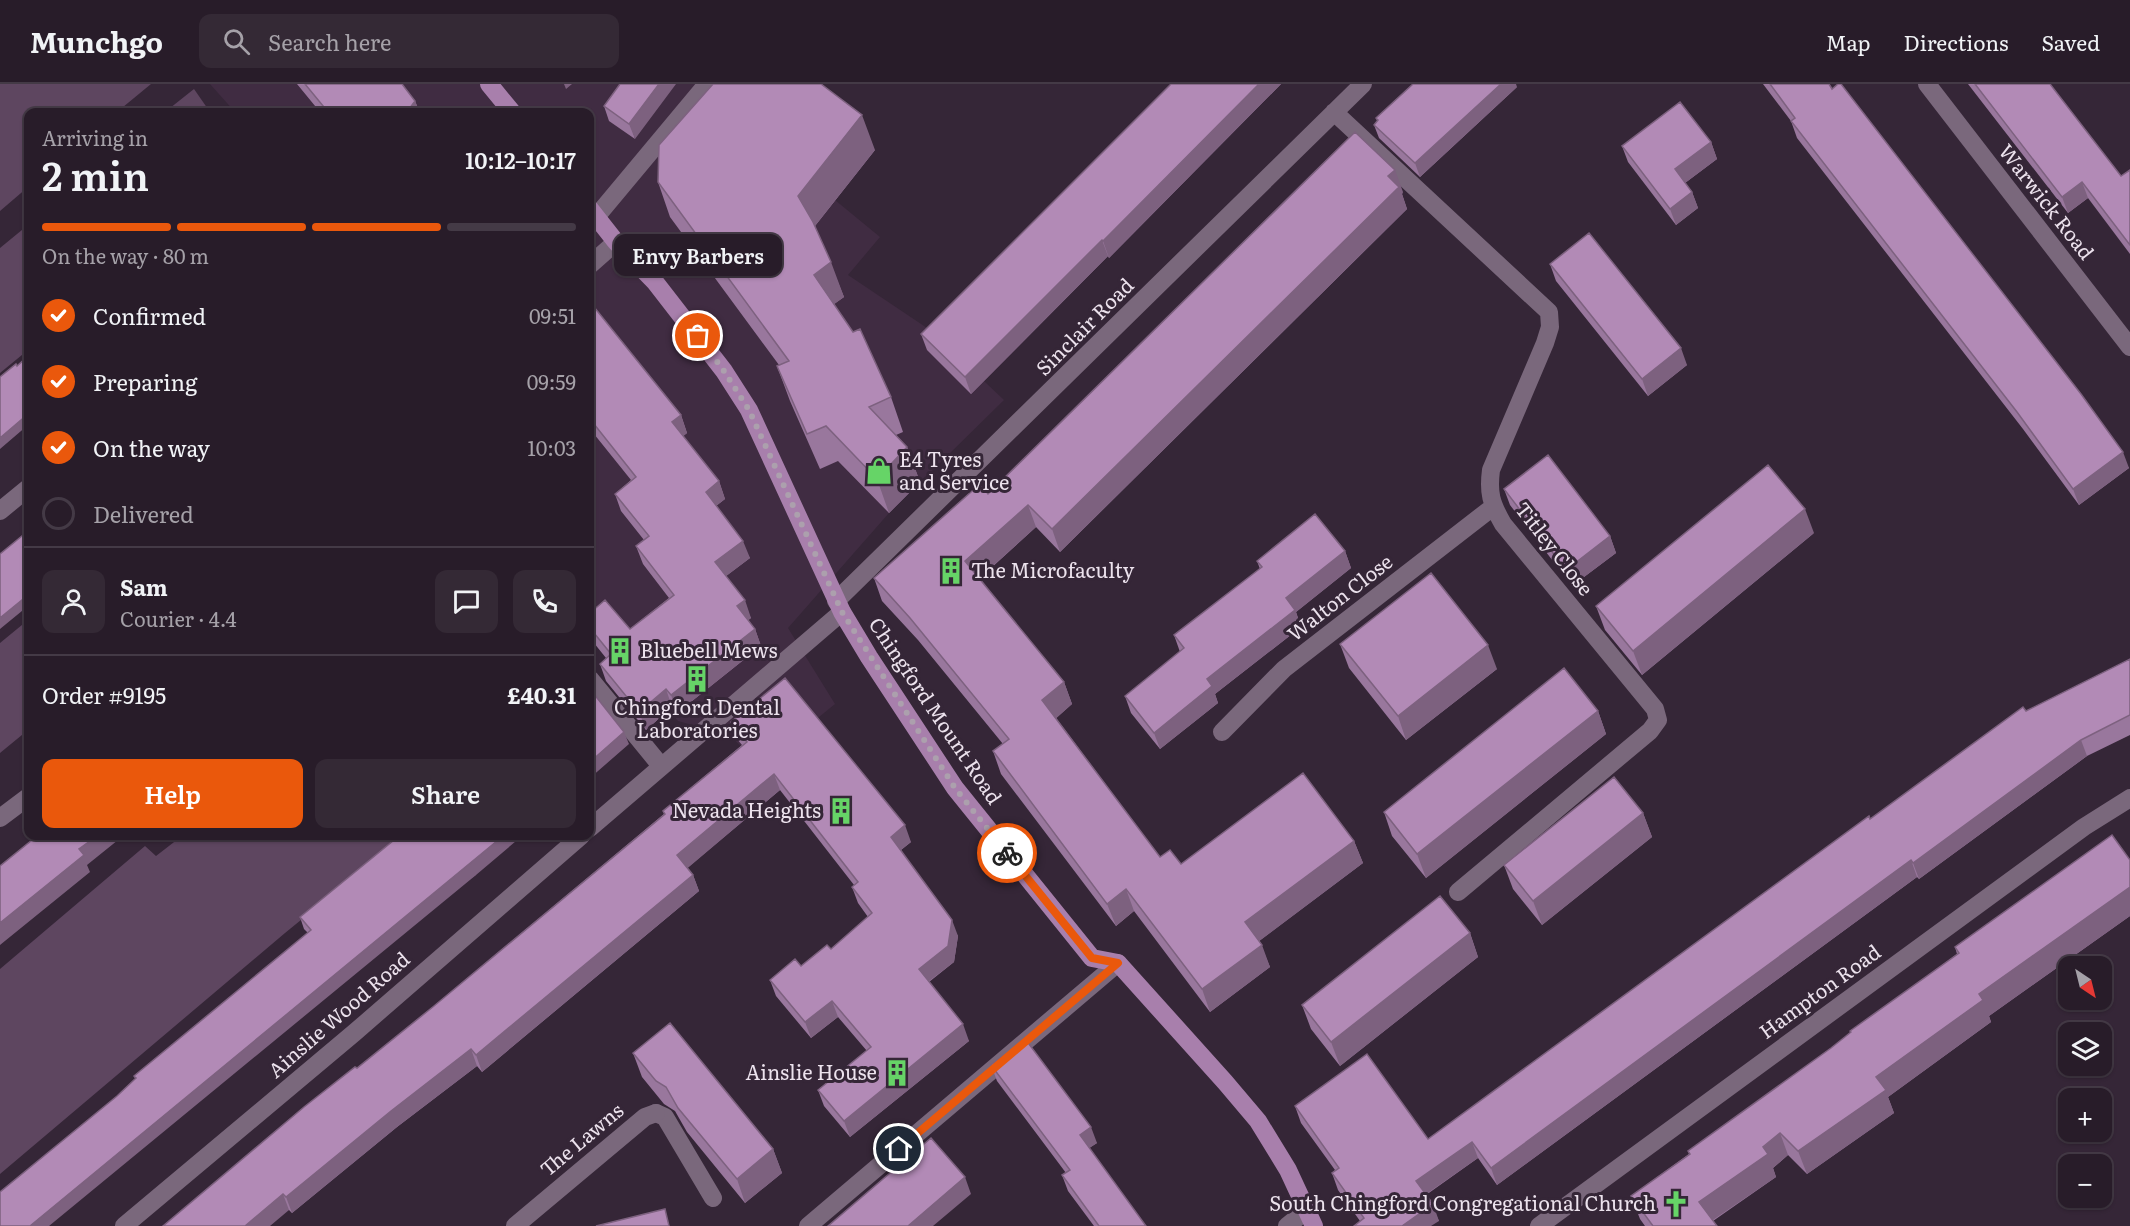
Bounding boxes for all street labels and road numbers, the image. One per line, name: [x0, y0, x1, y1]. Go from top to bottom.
street label: Warwick Road: [1993, 136, 2102, 265]
street label: Sinclair Road: [1028, 270, 1139, 381]
street label: Titley Close: [1509, 494, 1602, 601]
street label: Walton Close: [1280, 546, 1398, 647]
street label: Chingford Mount Road: [863, 610, 1011, 809]
street label: Hampton Road: [1752, 936, 1886, 1045]
street label: Ainslie Wood Road: [260, 943, 415, 1084]
street label: The Lawns: [532, 1095, 629, 1182]

